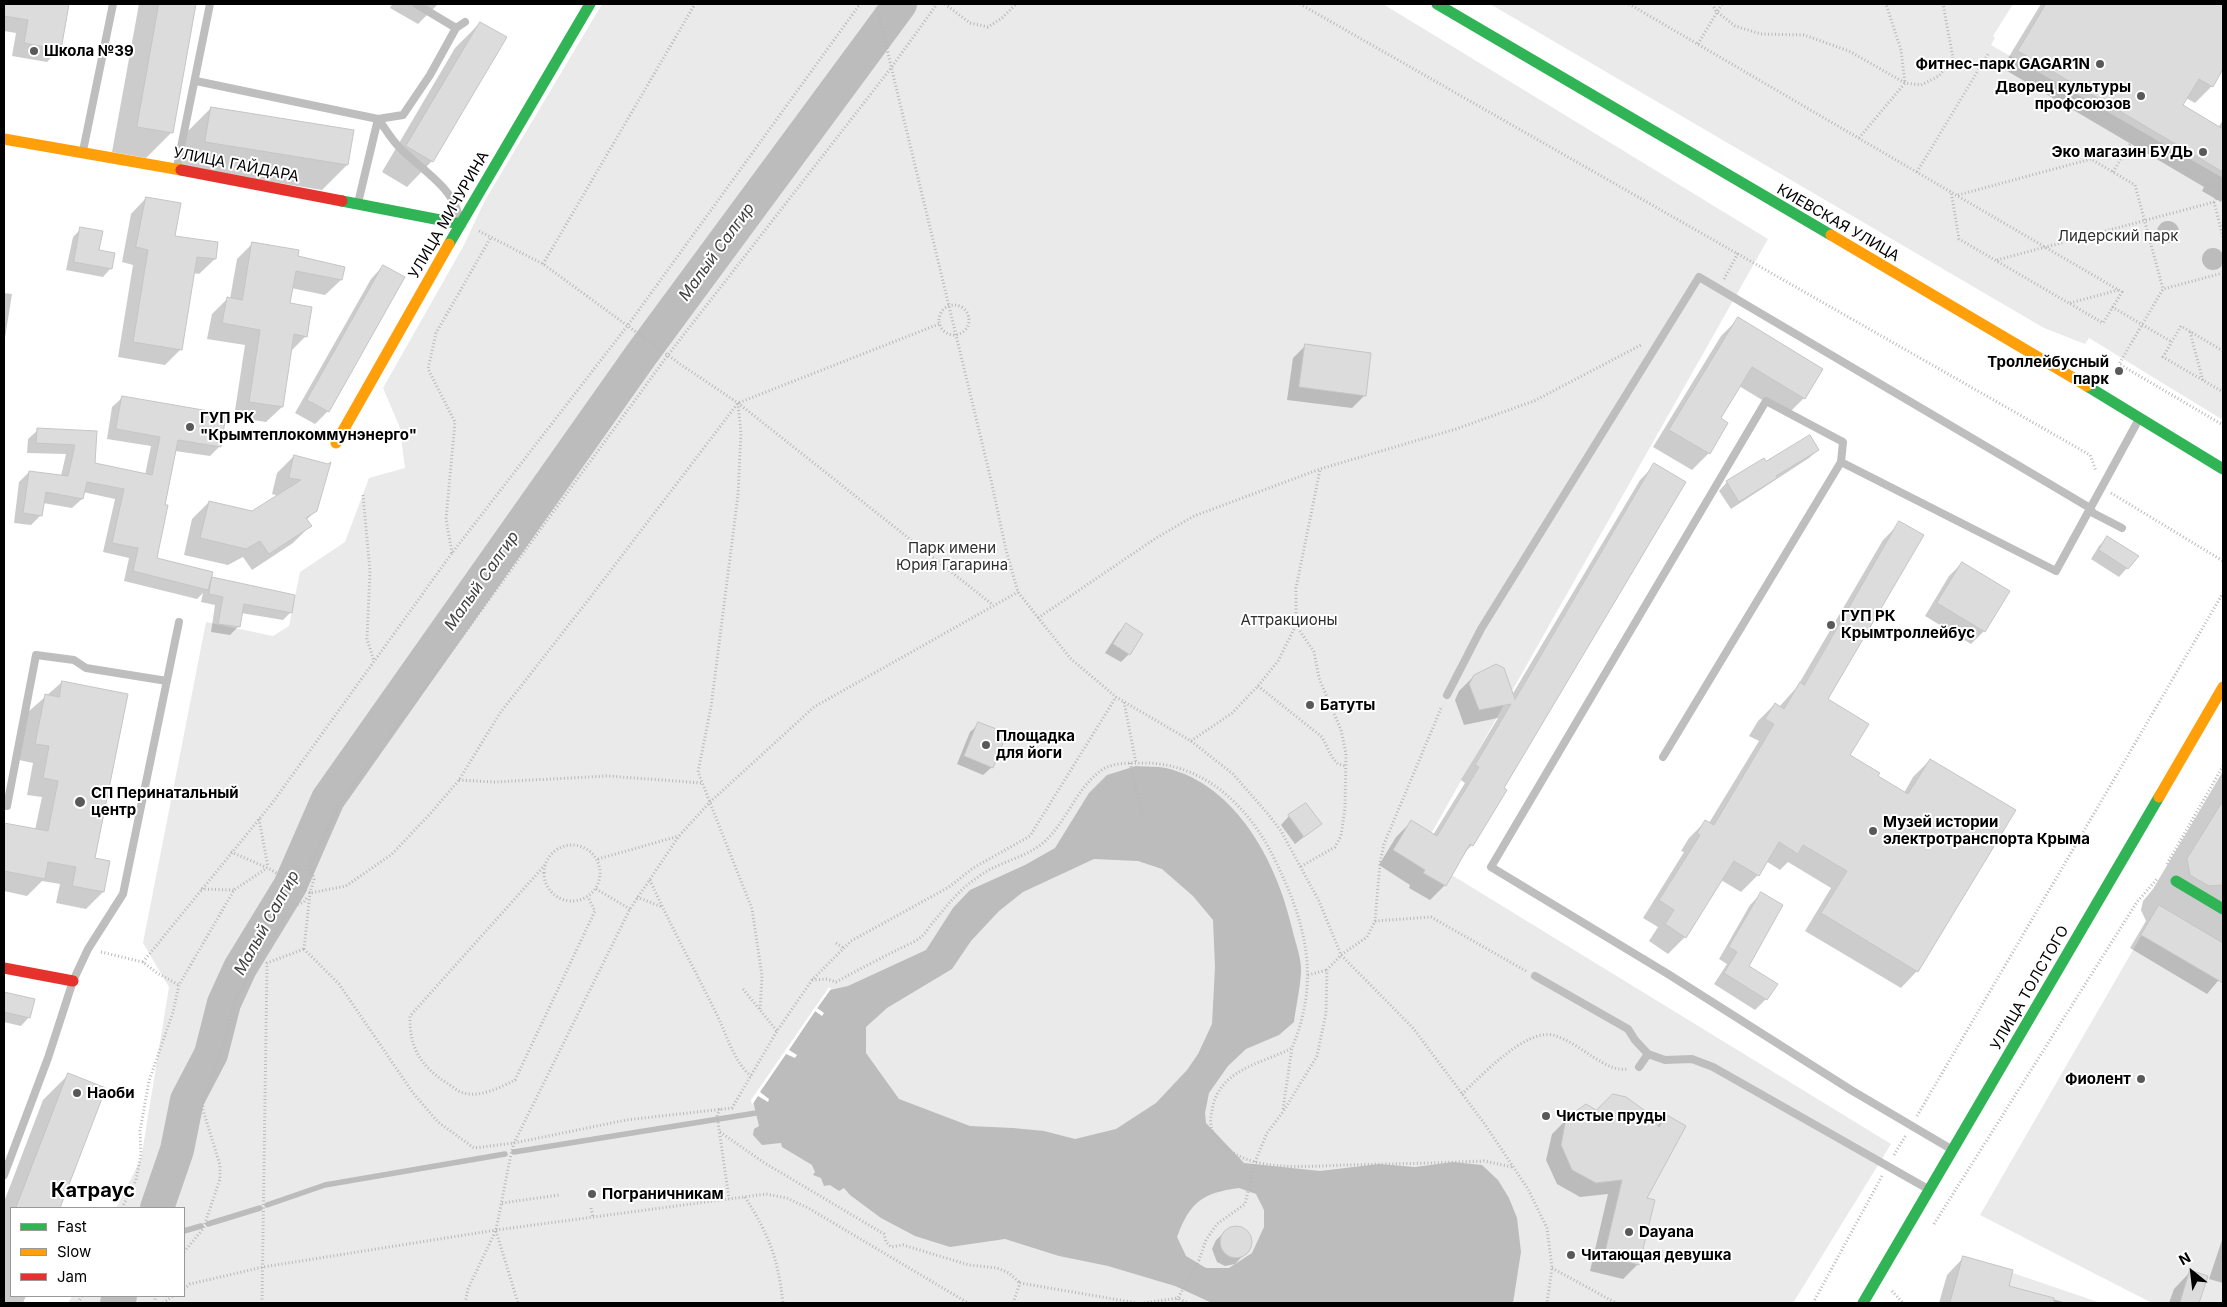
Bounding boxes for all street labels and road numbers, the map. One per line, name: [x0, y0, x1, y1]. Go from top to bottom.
street label: УЛИЦА ГАЙДАРА: [172, 144, 300, 186]
street label: УЛИЦА МИЧУРИНА: [405, 148, 493, 282]
street label: КИЕВСКАЯ УЛИЦА: [1773, 181, 1903, 265]
street label: УЛИЦА ТОЛСТОГО: [1987, 923, 2073, 1053]

